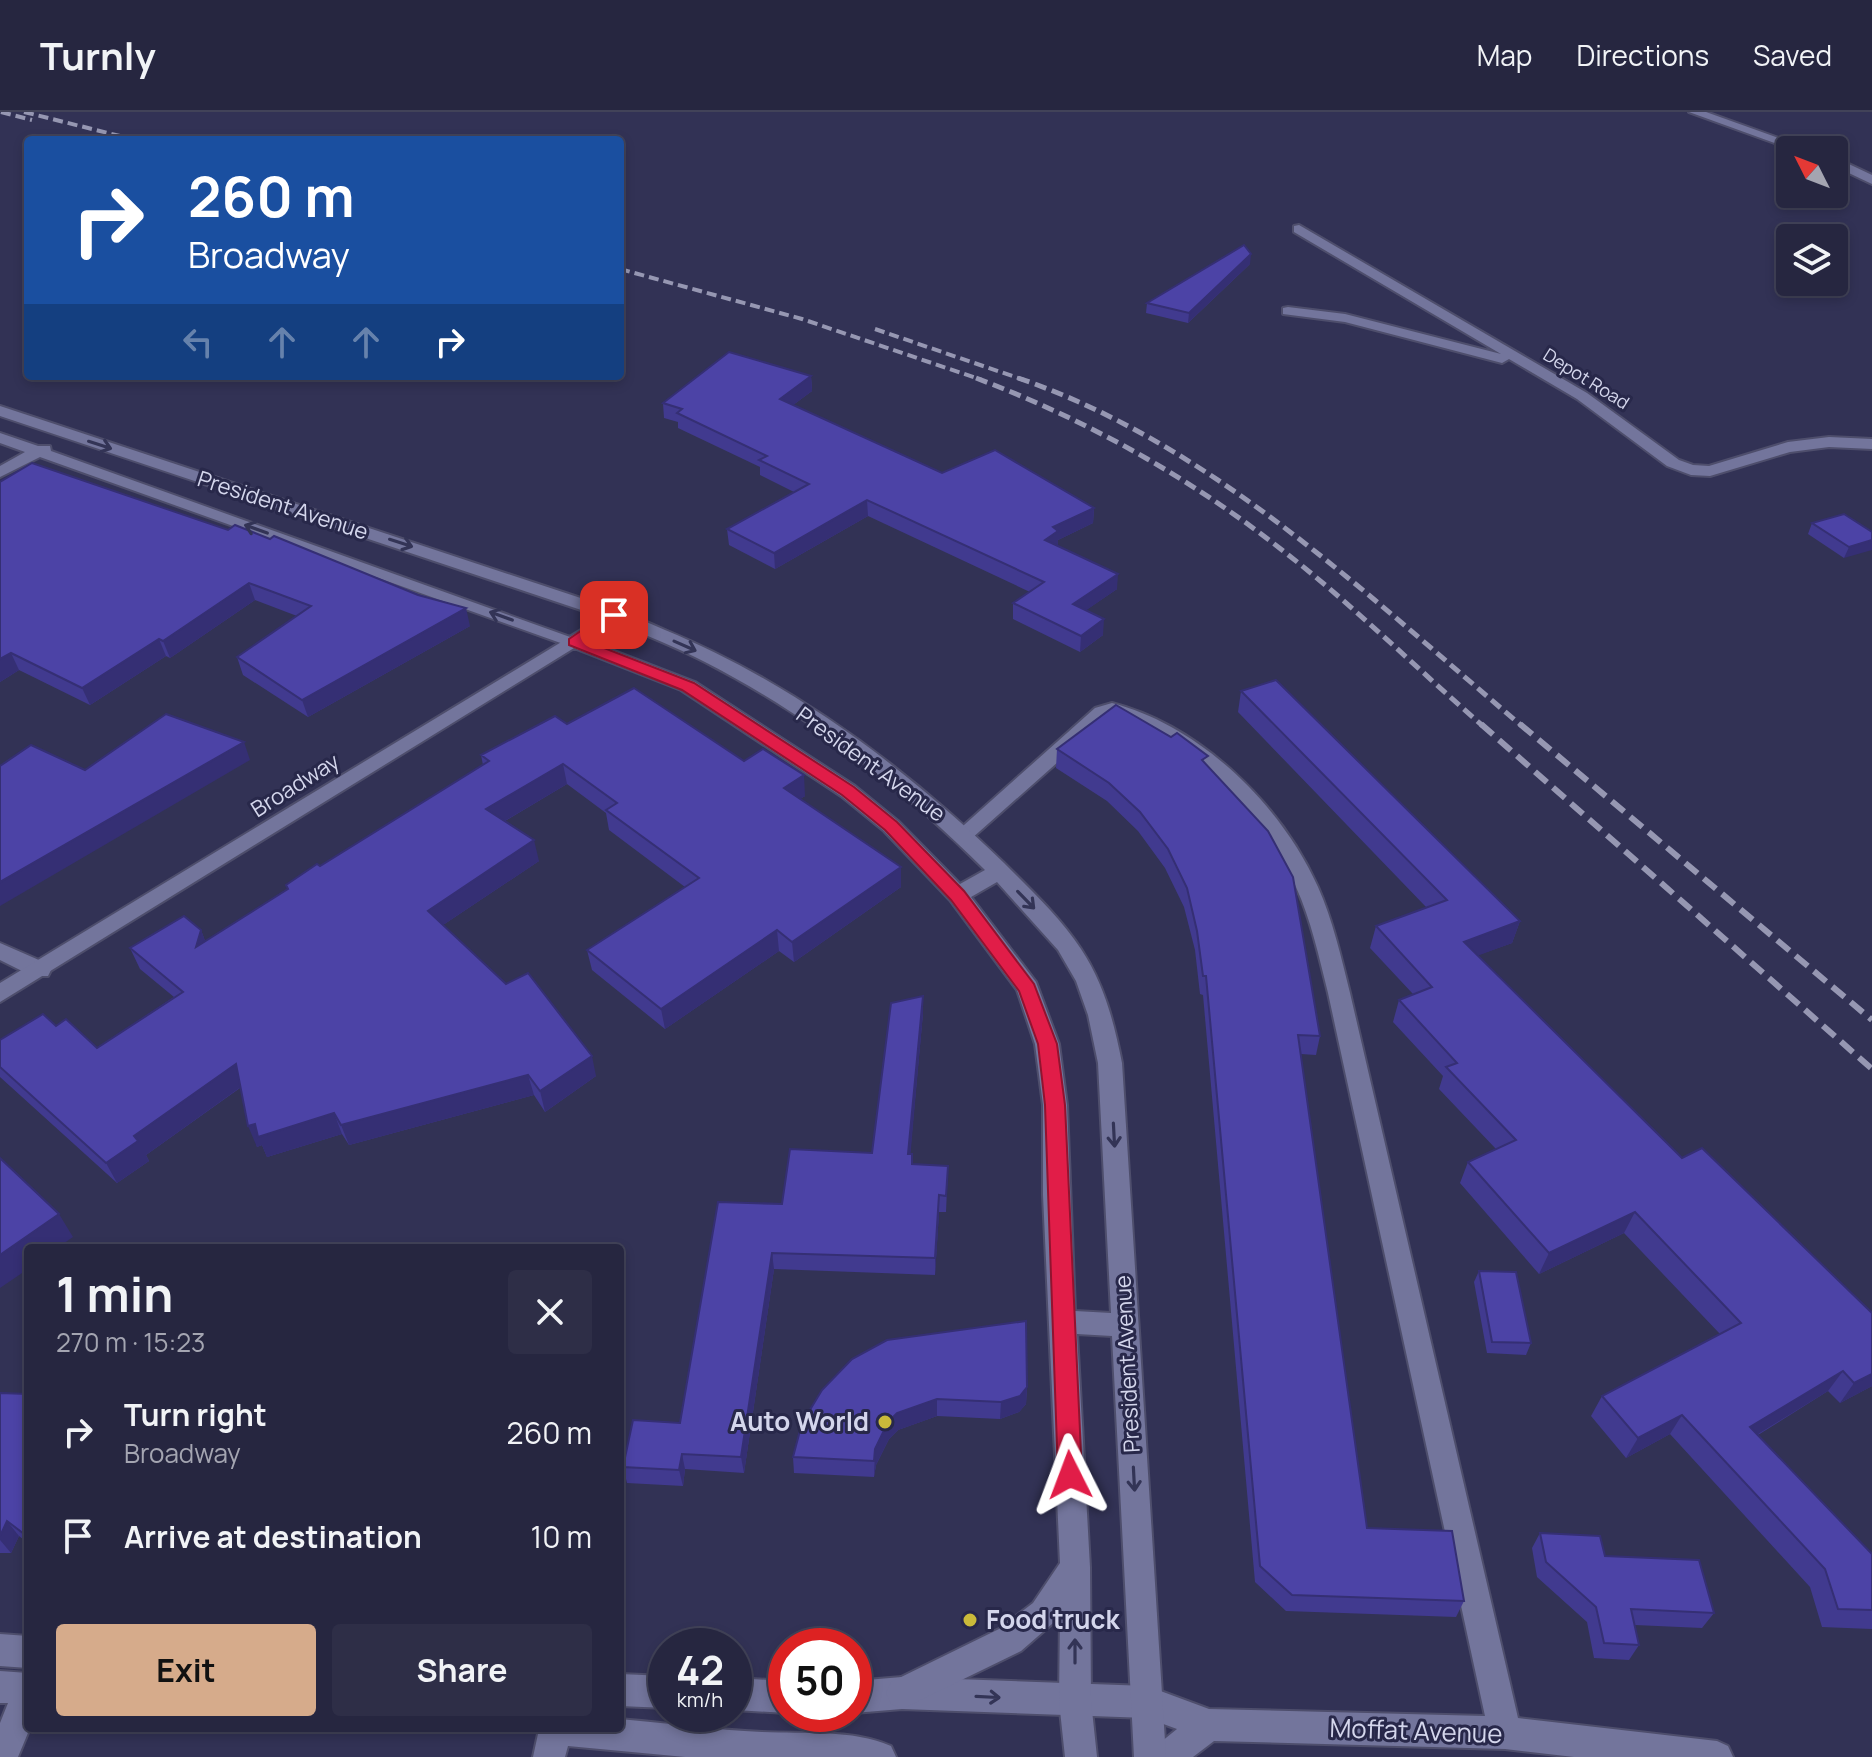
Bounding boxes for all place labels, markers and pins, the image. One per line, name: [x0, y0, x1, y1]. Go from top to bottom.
pin: [580, 581, 648, 649]
place label: Auto World: [730, 1403, 869, 1439]
marker: Auto World: [876, 1413, 894, 1431]
place label: Food truck: [986, 1601, 1120, 1637]
marker: Food truck: [961, 1611, 979, 1629]

